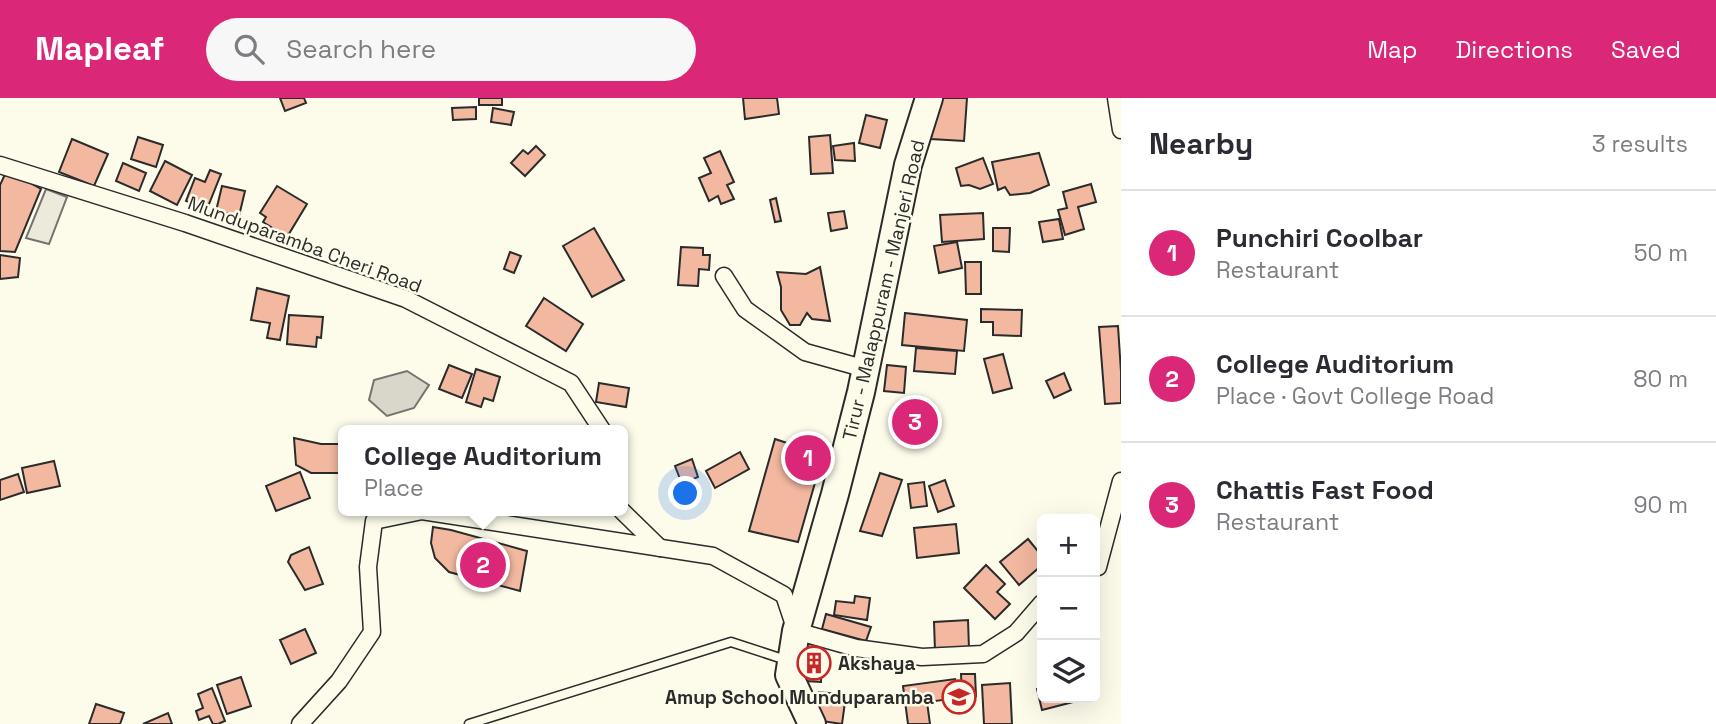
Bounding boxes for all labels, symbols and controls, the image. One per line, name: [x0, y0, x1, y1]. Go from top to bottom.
search box: [206, 18, 696, 81]
text: Mapleaf: [35, 28, 164, 70]
icon: search: [230, 30, 268, 68]
text: Search here: [286, 32, 436, 66]
text: Map: [1367, 34, 1417, 65]
text: Directions: [1455, 34, 1573, 65]
text: Saved: [1611, 34, 1681, 65]
text: Nearby: [1149, 124, 1253, 163]
text: 3 results: [1592, 129, 1688, 159]
street label: Tirur - Malappuram - Manjeri Road: [837, 137, 930, 443]
street label: Munduparamba Cheri Road: [184, 190, 425, 299]
text: Punchiri Coolbar: [1216, 221, 1423, 255]
text: 1: [1167, 238, 1177, 268]
text: 50 m: [1634, 238, 1688, 268]
text: Restaurant: [1216, 255, 1339, 285]
text: College Auditorium: [1216, 347, 1454, 381]
text: 2: [1165, 364, 1179, 394]
text: 80 m: [1633, 364, 1688, 394]
text: Place · Govt College Road: [1216, 381, 1494, 411]
pin: 3: [892, 396, 938, 448]
popup: [338, 425, 628, 516]
pin: 1: [785, 432, 831, 484]
text: College Auditorium: [364, 439, 602, 473]
text: Place: [364, 473, 424, 503]
text: Chattis Fast Food: [1216, 473, 1434, 507]
your location: [668, 476, 702, 510]
text: 3: [1165, 490, 1179, 520]
text: 90 m: [1633, 490, 1688, 520]
text: Restaurant: [1216, 507, 1339, 537]
map controls: [1037, 514, 1100, 703]
button: +: [1037, 514, 1100, 577]
pin: 2: [460, 539, 506, 591]
button: −: [1037, 577, 1100, 640]
button: layers: [1037, 640, 1100, 703]
building icon: Akshaya: [795, 644, 833, 682]
place label: Akshaya: [838, 651, 916, 676]
school or university icon: Amup School Munduparamba: [940, 678, 978, 716]
place label: Amup School Munduparamba: [665, 685, 934, 710]

